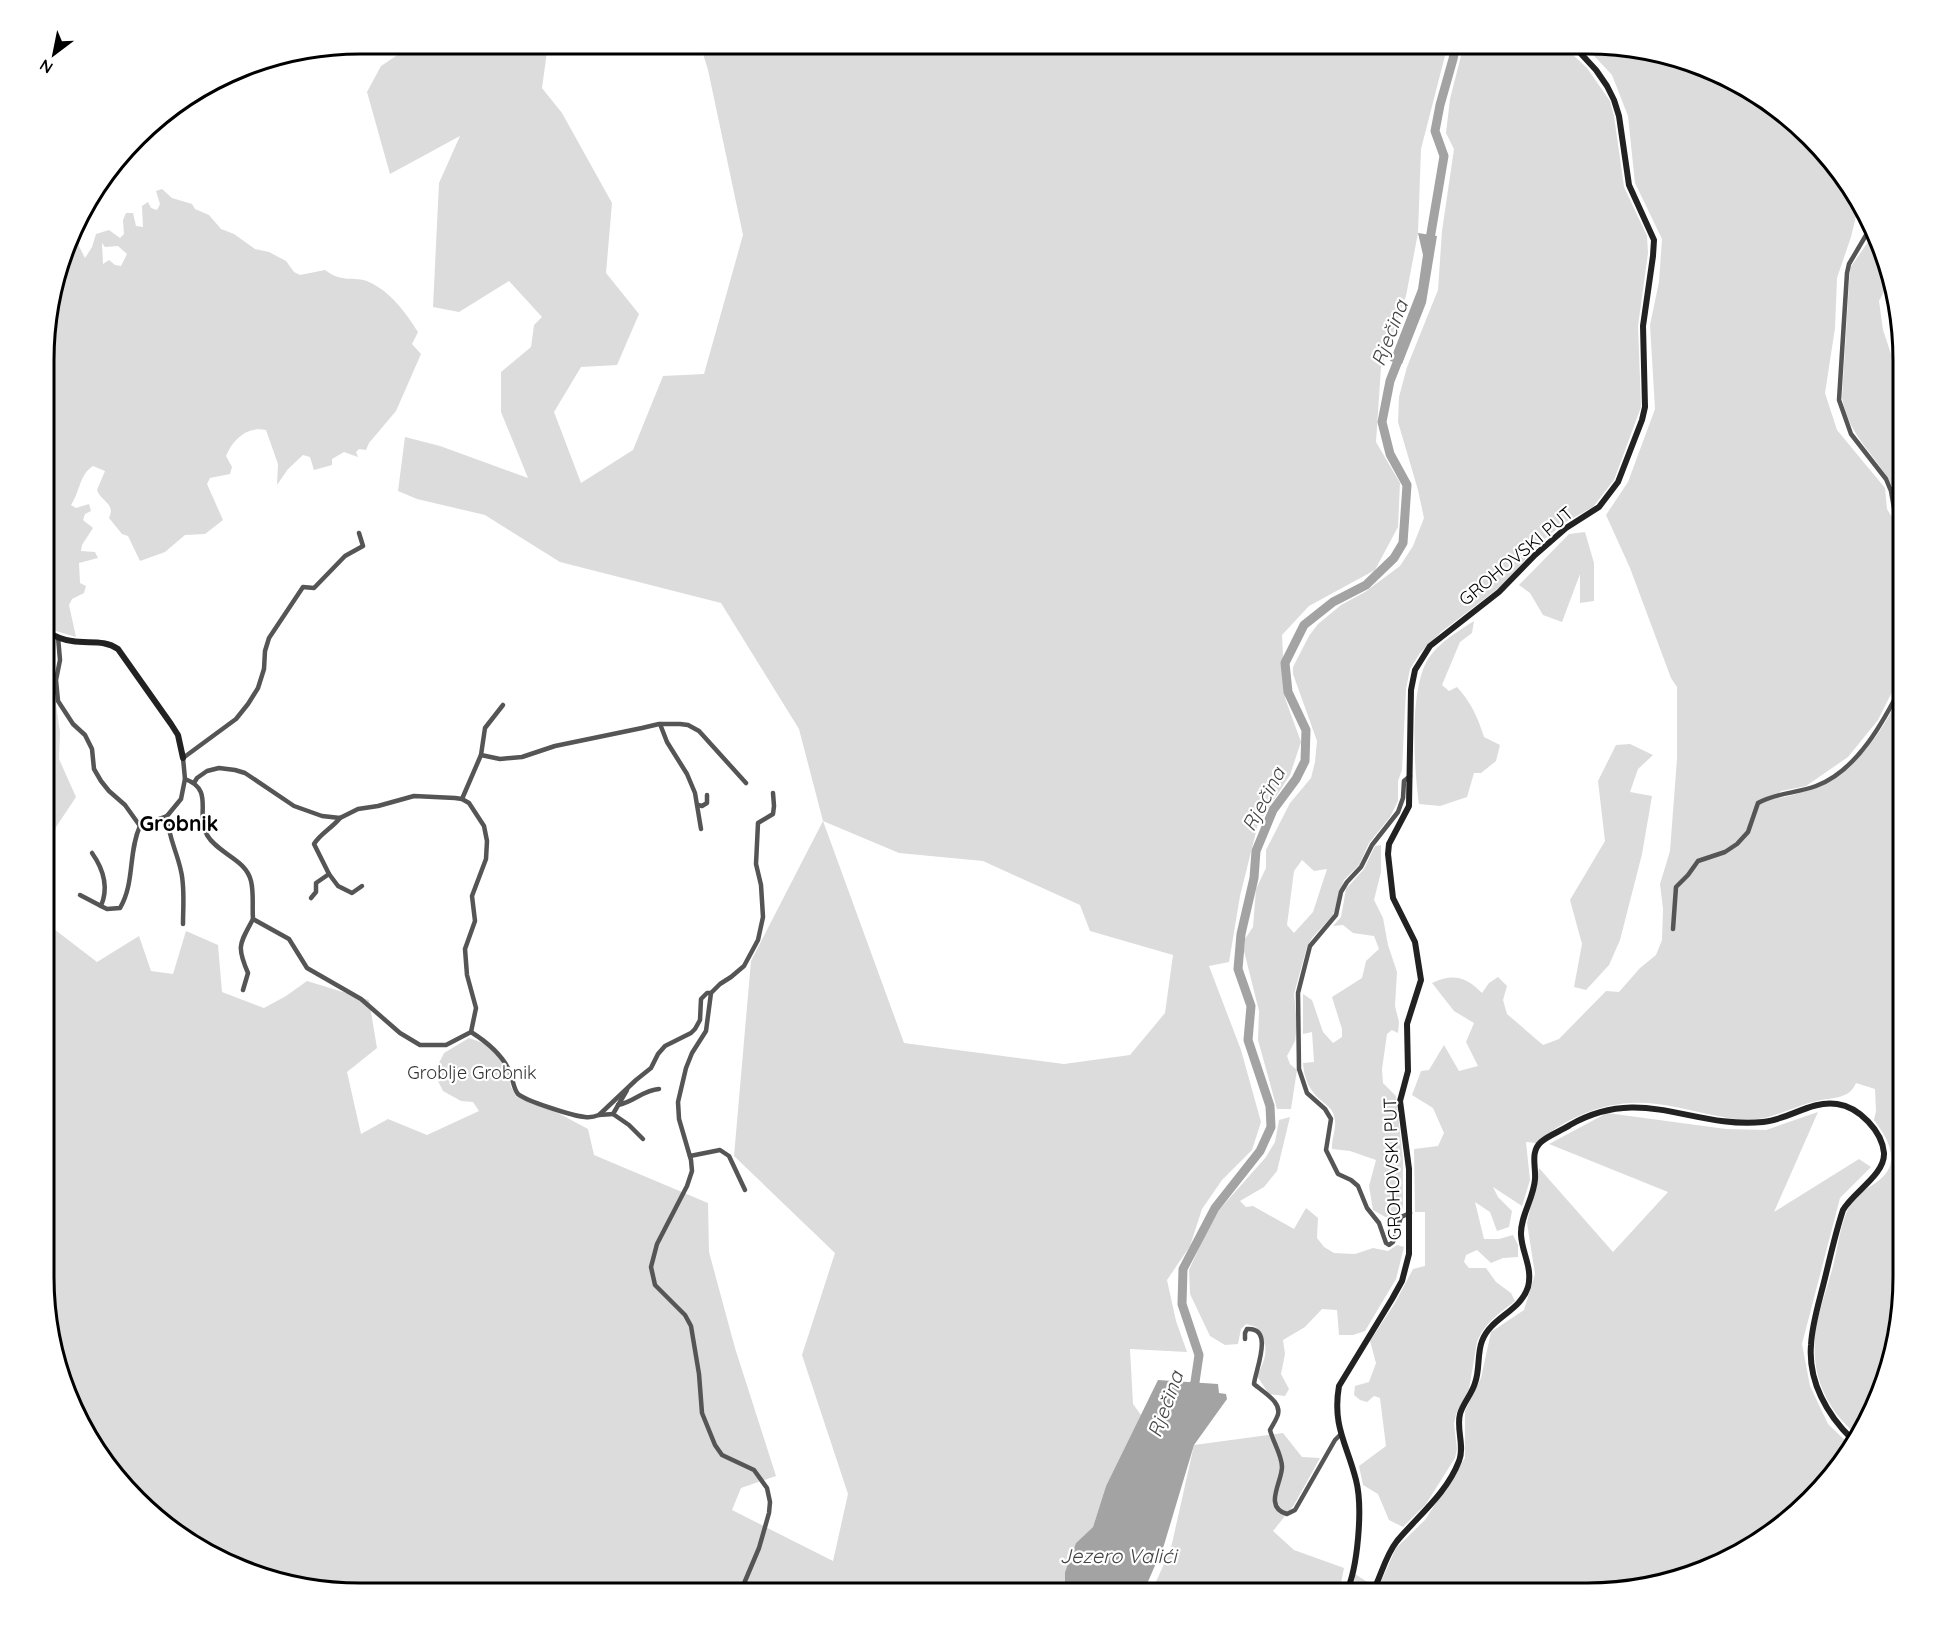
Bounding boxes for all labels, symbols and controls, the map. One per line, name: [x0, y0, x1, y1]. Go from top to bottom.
north arrow: [24, 24, 84, 84]
text: N: [36, 55, 56, 78]
water label: Rječina: [1365, 295, 1414, 369]
street label: GROHOVSKI PUT: [1454, 501, 1578, 611]
water label: Rječina: [1236, 761, 1291, 835]
district label: Grobnik: [140, 810, 219, 836]
park label: Groblje Grobnik: [407, 1061, 537, 1084]
street label: GROHOVSKI PUT: [1378, 1097, 1406, 1241]
water label: Rječina: [1142, 1366, 1189, 1440]
water label: Jezero Valići: [1060, 1543, 1179, 1568]

